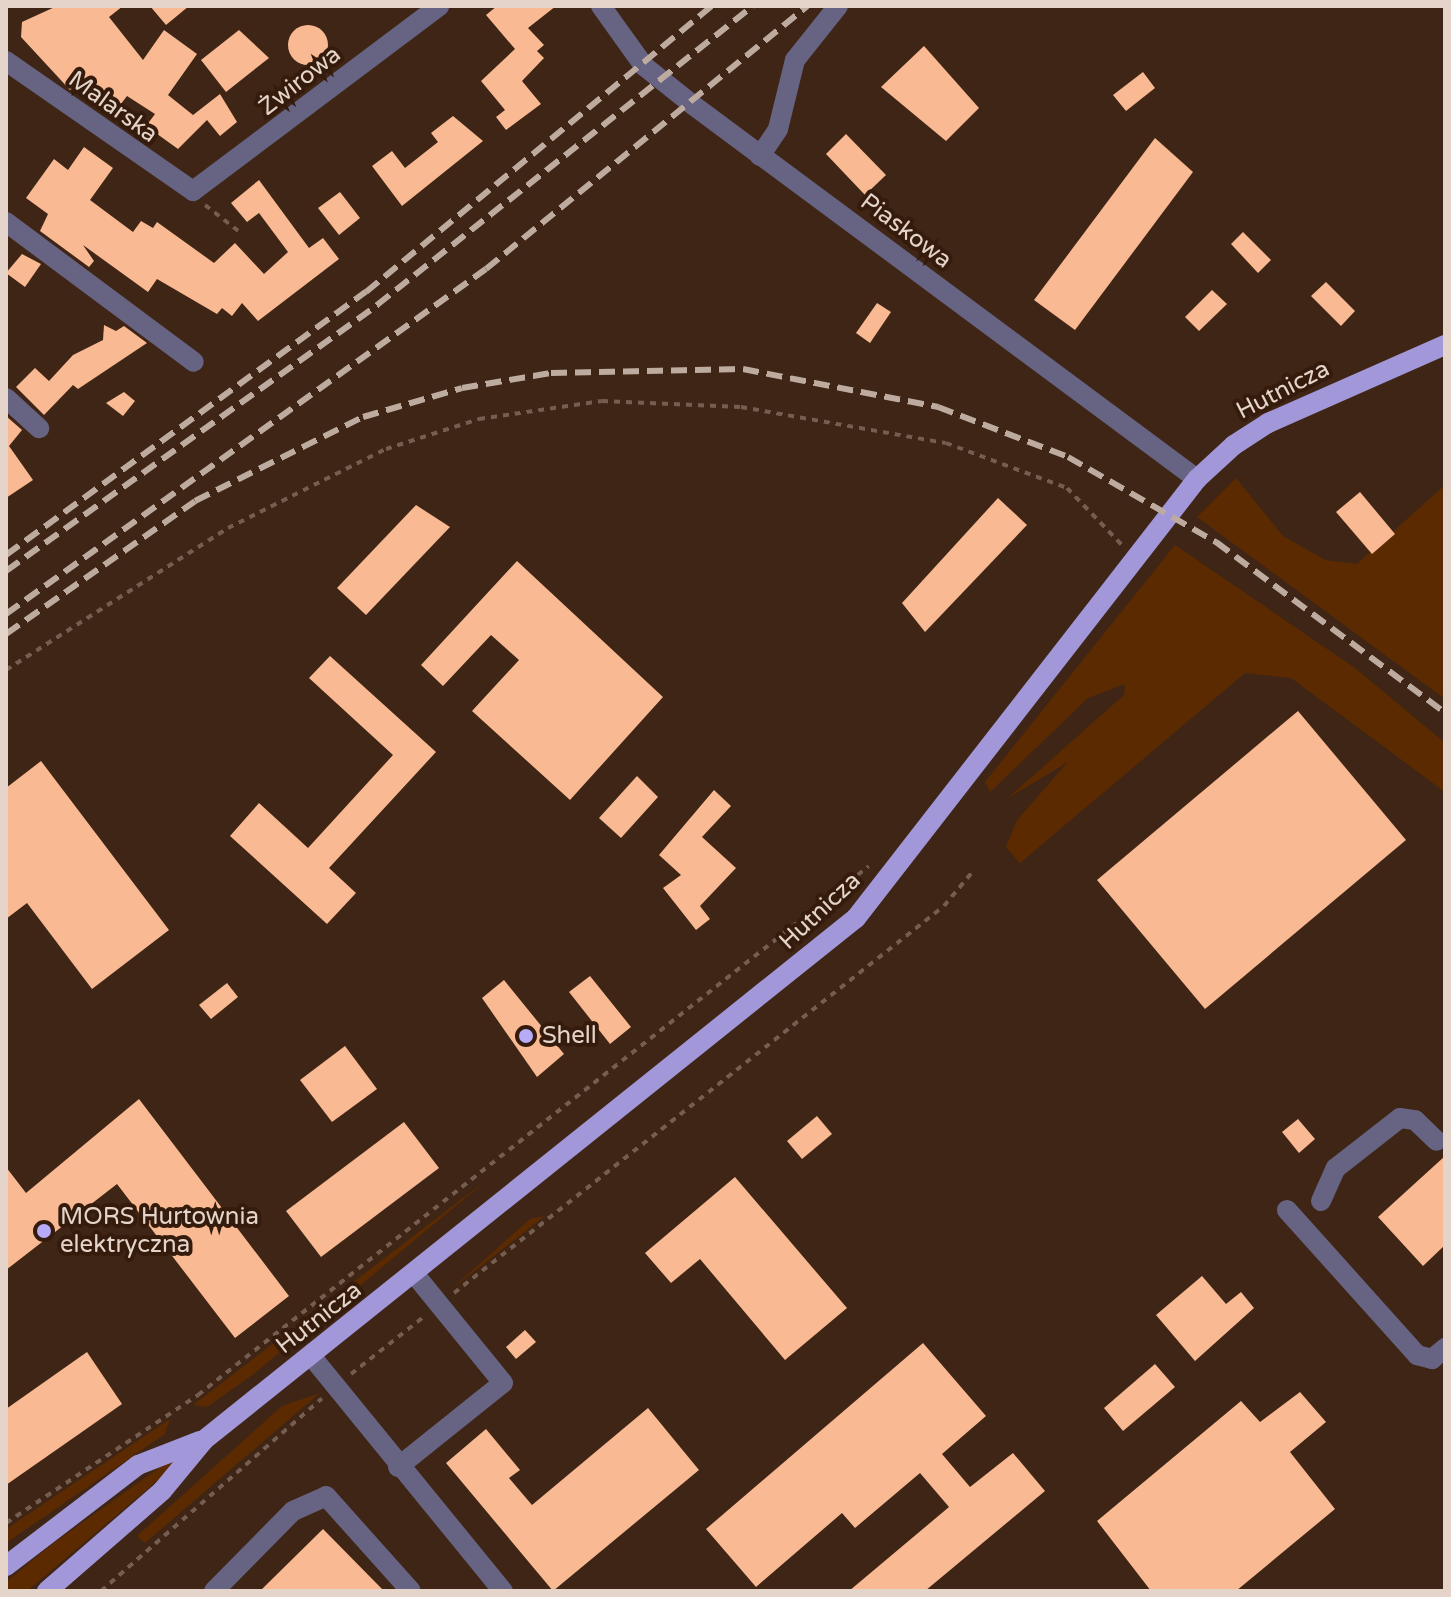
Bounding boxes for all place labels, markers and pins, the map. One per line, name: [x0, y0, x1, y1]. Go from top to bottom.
place label: Shell: [542, 1022, 597, 1050]
marker: Shell: [517, 1027, 535, 1045]
place label: MORS Hurtownia elektryczna: [60, 1203, 259, 1259]
marker: MORS Hurtownia elektryczna: [35, 1222, 53, 1240]

